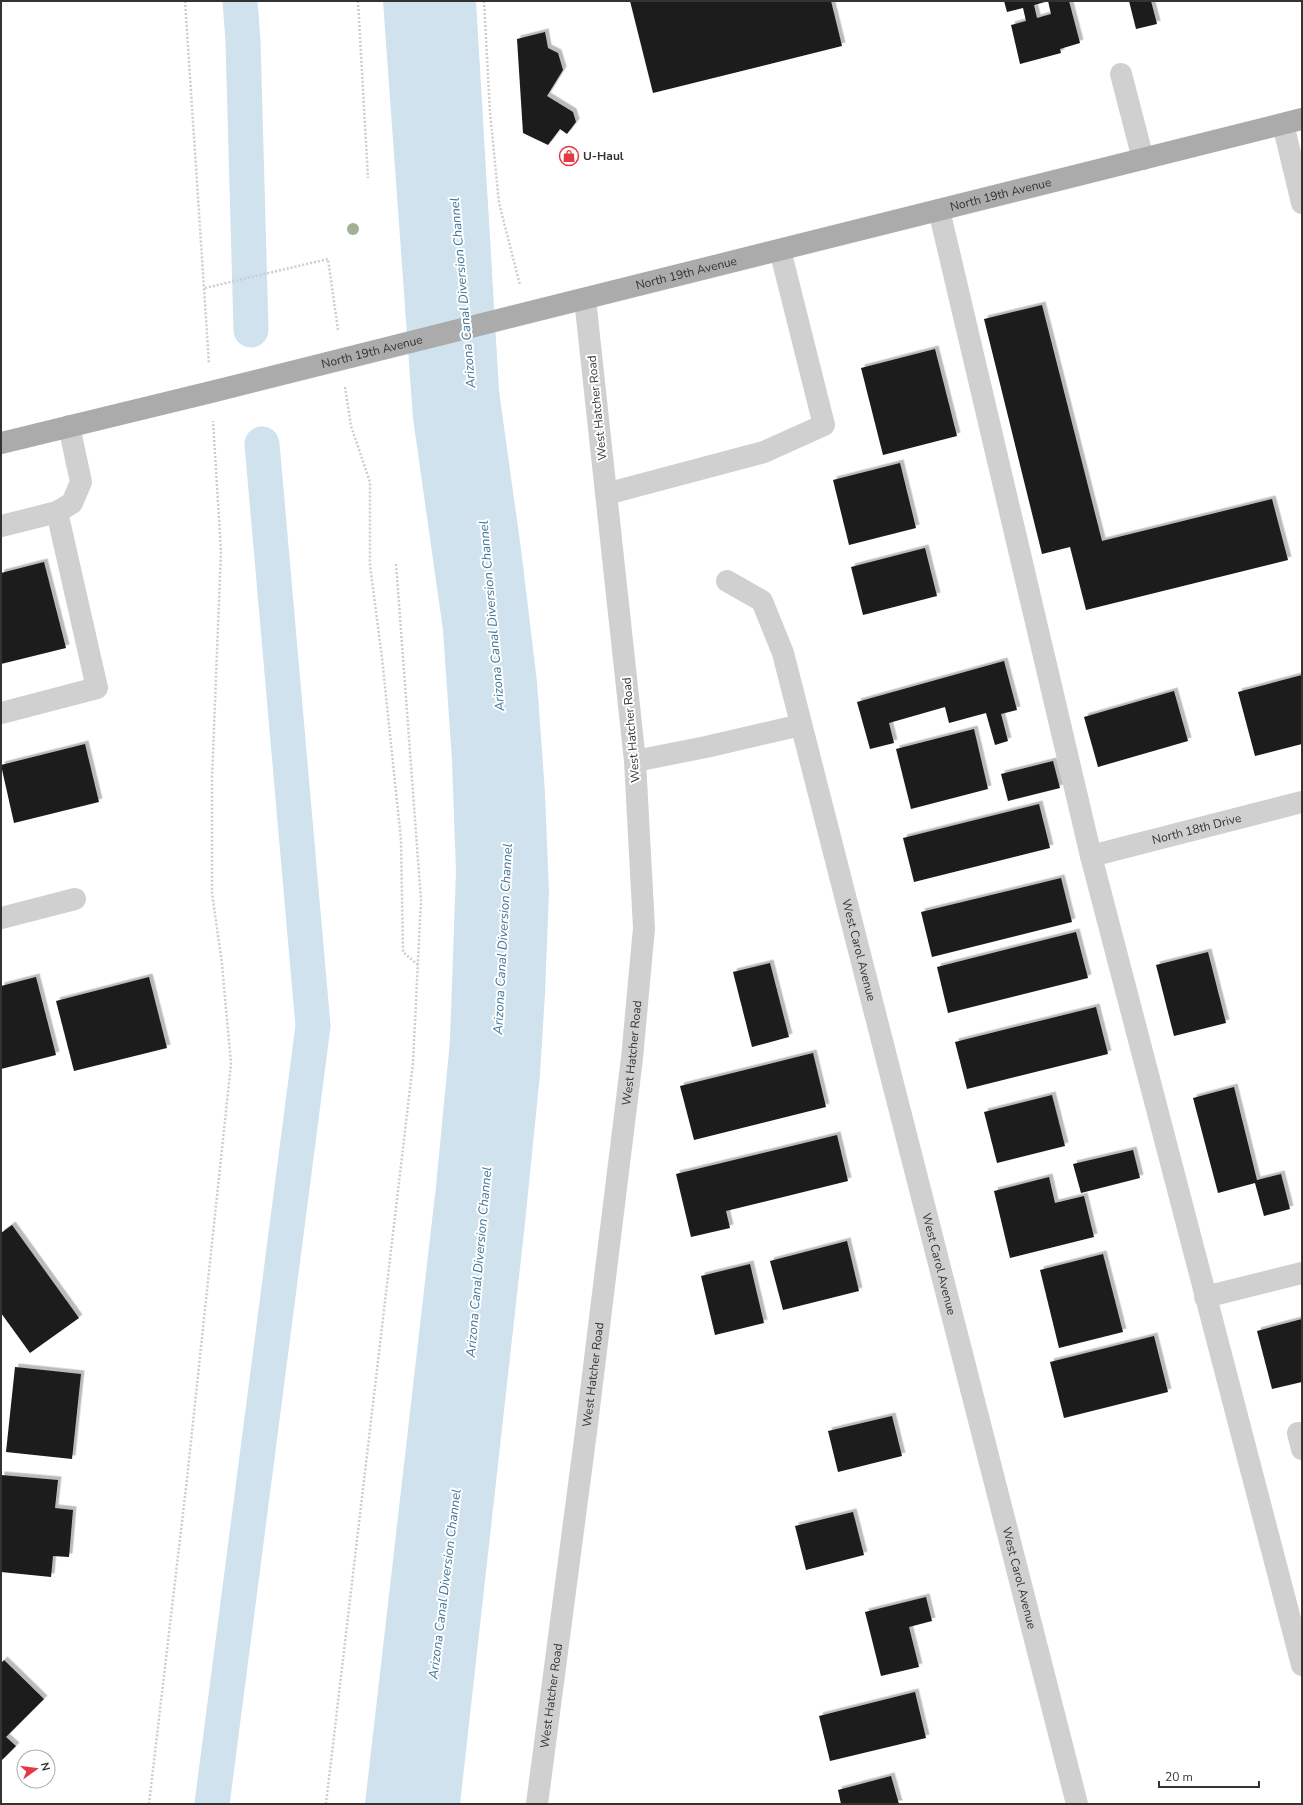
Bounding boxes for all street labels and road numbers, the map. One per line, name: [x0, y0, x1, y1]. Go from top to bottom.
street label: North 19th Avenue: [948, 174, 1053, 215]
street label: North 19th Avenue: [634, 253, 739, 293]
street label: North 19th Avenue: [320, 331, 424, 372]
street label: West Hatcher Road: [584, 355, 610, 461]
street label: West Hatcher Road: [618, 677, 644, 783]
street label: North 18th Drive: [1150, 810, 1243, 848]
street label: West Carol Avenue: [838, 897, 880, 1003]
street label: West Hatcher Road: [618, 1000, 645, 1107]
street label: West Carol Avenue: [918, 1211, 960, 1317]
street label: West Hatcher Road: [579, 1321, 607, 1428]
street label: West Carol Avenue: [999, 1525, 1040, 1631]
street label: West Hatcher Road: [536, 1642, 566, 1749]

